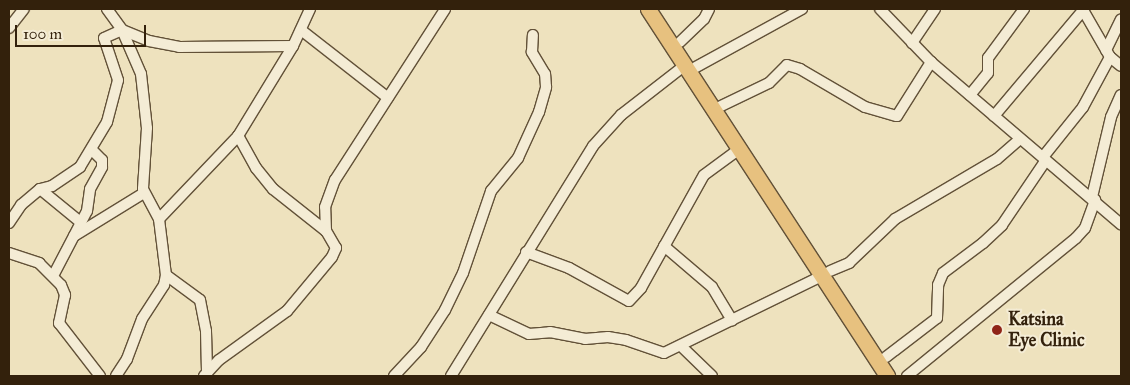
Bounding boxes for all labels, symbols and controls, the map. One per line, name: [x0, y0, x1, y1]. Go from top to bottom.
scale bar: [18, 15, 149, 47]
text: 100 m: [23, 25, 62, 43]
place label: Katsina Eye Clinic: [1008, 309, 1084, 352]
marker: Katsina Eye Clinic: [990, 323, 1004, 337]

